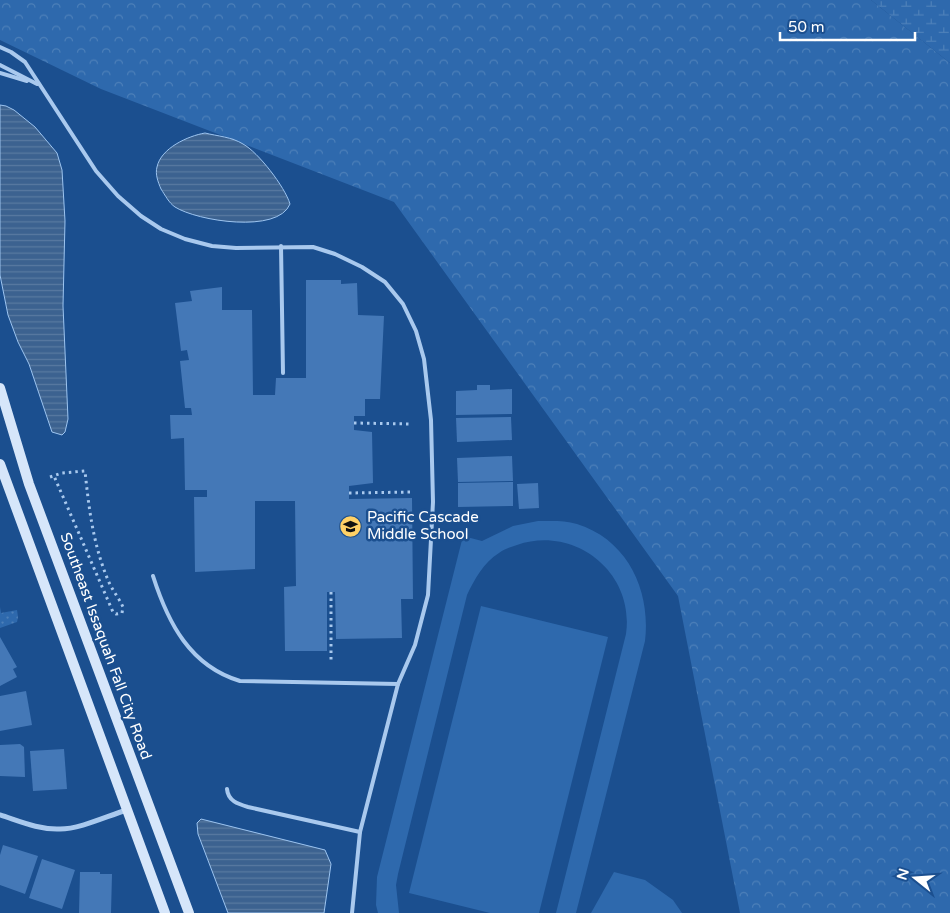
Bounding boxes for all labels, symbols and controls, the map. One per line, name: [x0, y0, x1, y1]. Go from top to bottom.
scale bar: [780, 10, 915, 42]
text: 50 m: [788, 18, 825, 36]
place label: Pacific Cascade Middle School: [367, 508, 479, 543]
school or university icon: Pacific Cascade Middle School: [339, 514, 363, 538]
street label: Southeast Issaquah Fall City Road: [56, 530, 156, 762]
north arrow: [890, 853, 940, 903]
text: N: [893, 866, 913, 882]

